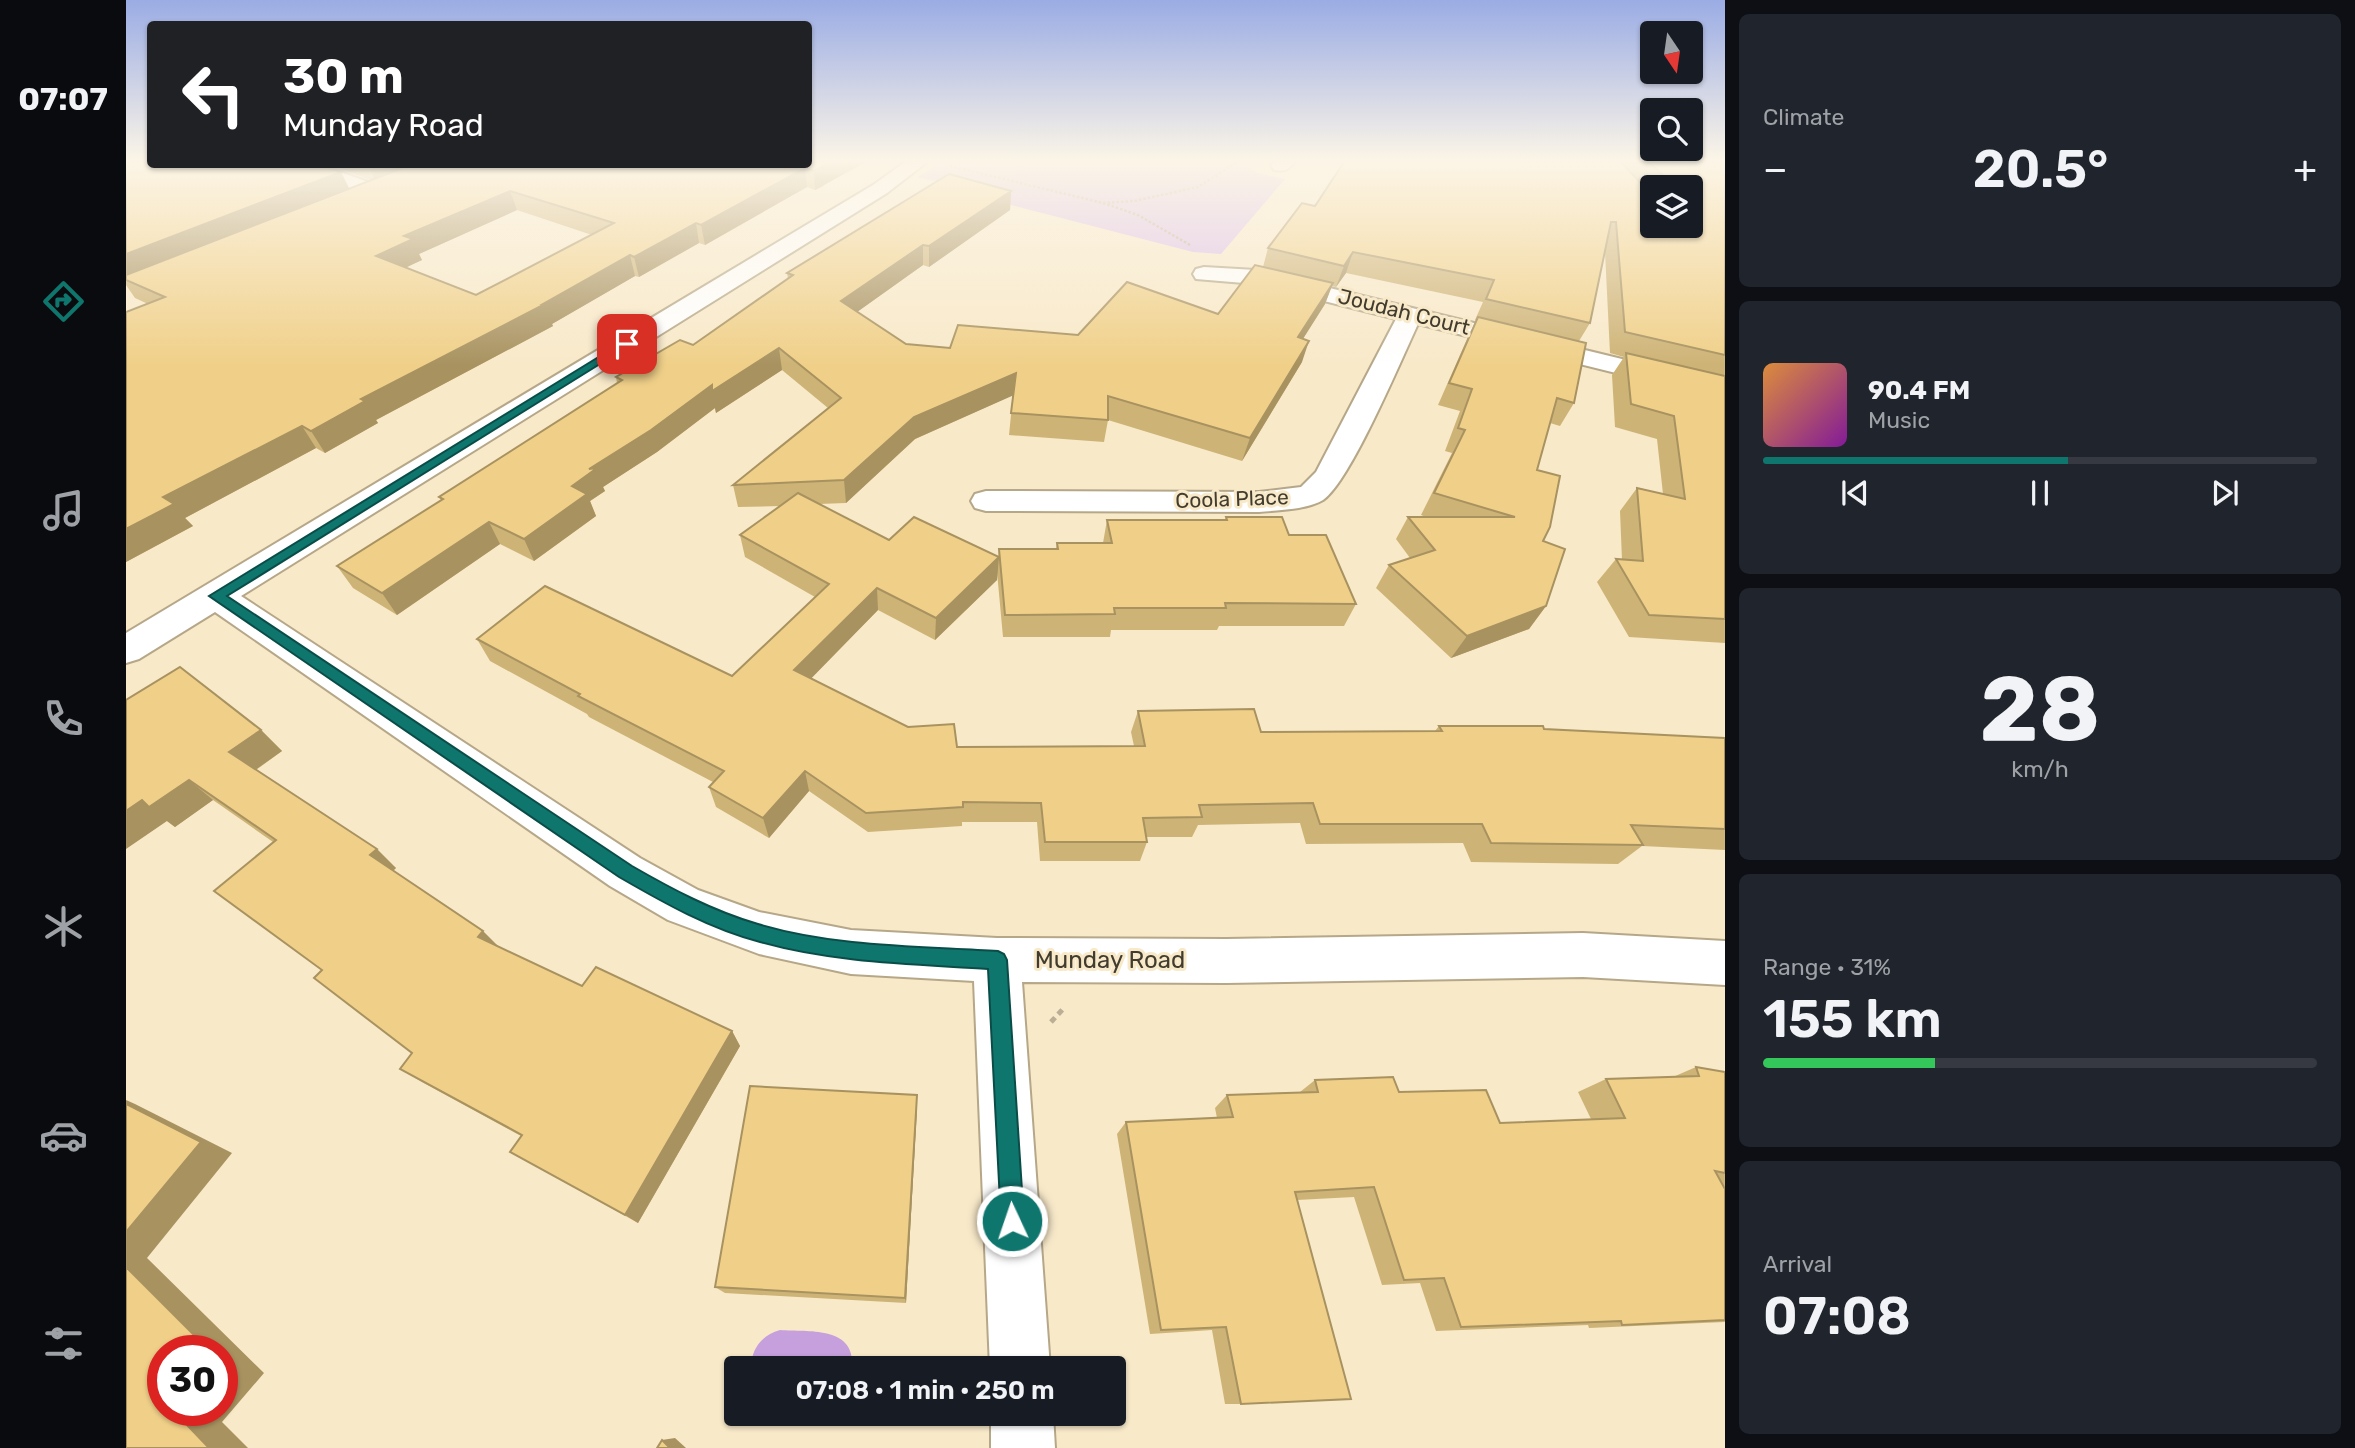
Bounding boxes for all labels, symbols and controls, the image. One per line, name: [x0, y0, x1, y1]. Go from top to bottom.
north arrow: [1640, 21, 1703, 84]
map controls: [1640, 21, 1703, 238]
text: 30 m: [283, 47, 404, 105]
icon: left: [168, 49, 259, 140]
text: 07:07: [18, 80, 108, 118]
button: search: [1640, 98, 1703, 161]
text: Climate: [1763, 103, 1844, 131]
text: Munday Road: [283, 106, 484, 144]
text: 20.5°: [1973, 138, 2108, 200]
text: −: [1763, 146, 1788, 192]
text: +: [2293, 146, 2317, 192]
button: layers: [1640, 175, 1703, 238]
icon: directions: [39, 277, 88, 326]
street label: Joudah Court: [1336, 283, 1473, 340]
pin: [597, 314, 657, 374]
icon: arrive: [608, 325, 646, 363]
text: 90.4 FM: [1868, 375, 1970, 406]
text: Music: [1868, 406, 1930, 434]
icon: previous: [1836, 474, 1874, 512]
icon: pause: [2021, 474, 2059, 512]
icon: next: [2206, 474, 2244, 512]
street label: Coola Place: [1175, 484, 1289, 513]
icon: music: [39, 486, 88, 535]
text: 28: [1980, 655, 2100, 763]
icon: phone: [39, 694, 88, 743]
text: km/h: [2011, 755, 2069, 783]
icon: climate: [39, 902, 88, 951]
street label: Munday Road: [1035, 946, 1185, 974]
text: Range · 31%: [1763, 953, 1891, 981]
text: 155 km: [1763, 988, 1942, 1050]
icon: car: [39, 1111, 88, 1160]
position arrow: [975, 1184, 1049, 1258]
text: Arrival: [1763, 1250, 1832, 1278]
text: 07:08: [1763, 1285, 1911, 1347]
icon: filters: [39, 1319, 88, 1368]
speed limit sign: 30: [147, 1335, 238, 1426]
text: 07:08 · 1 min · 250 m: [795, 1375, 1055, 1406]

